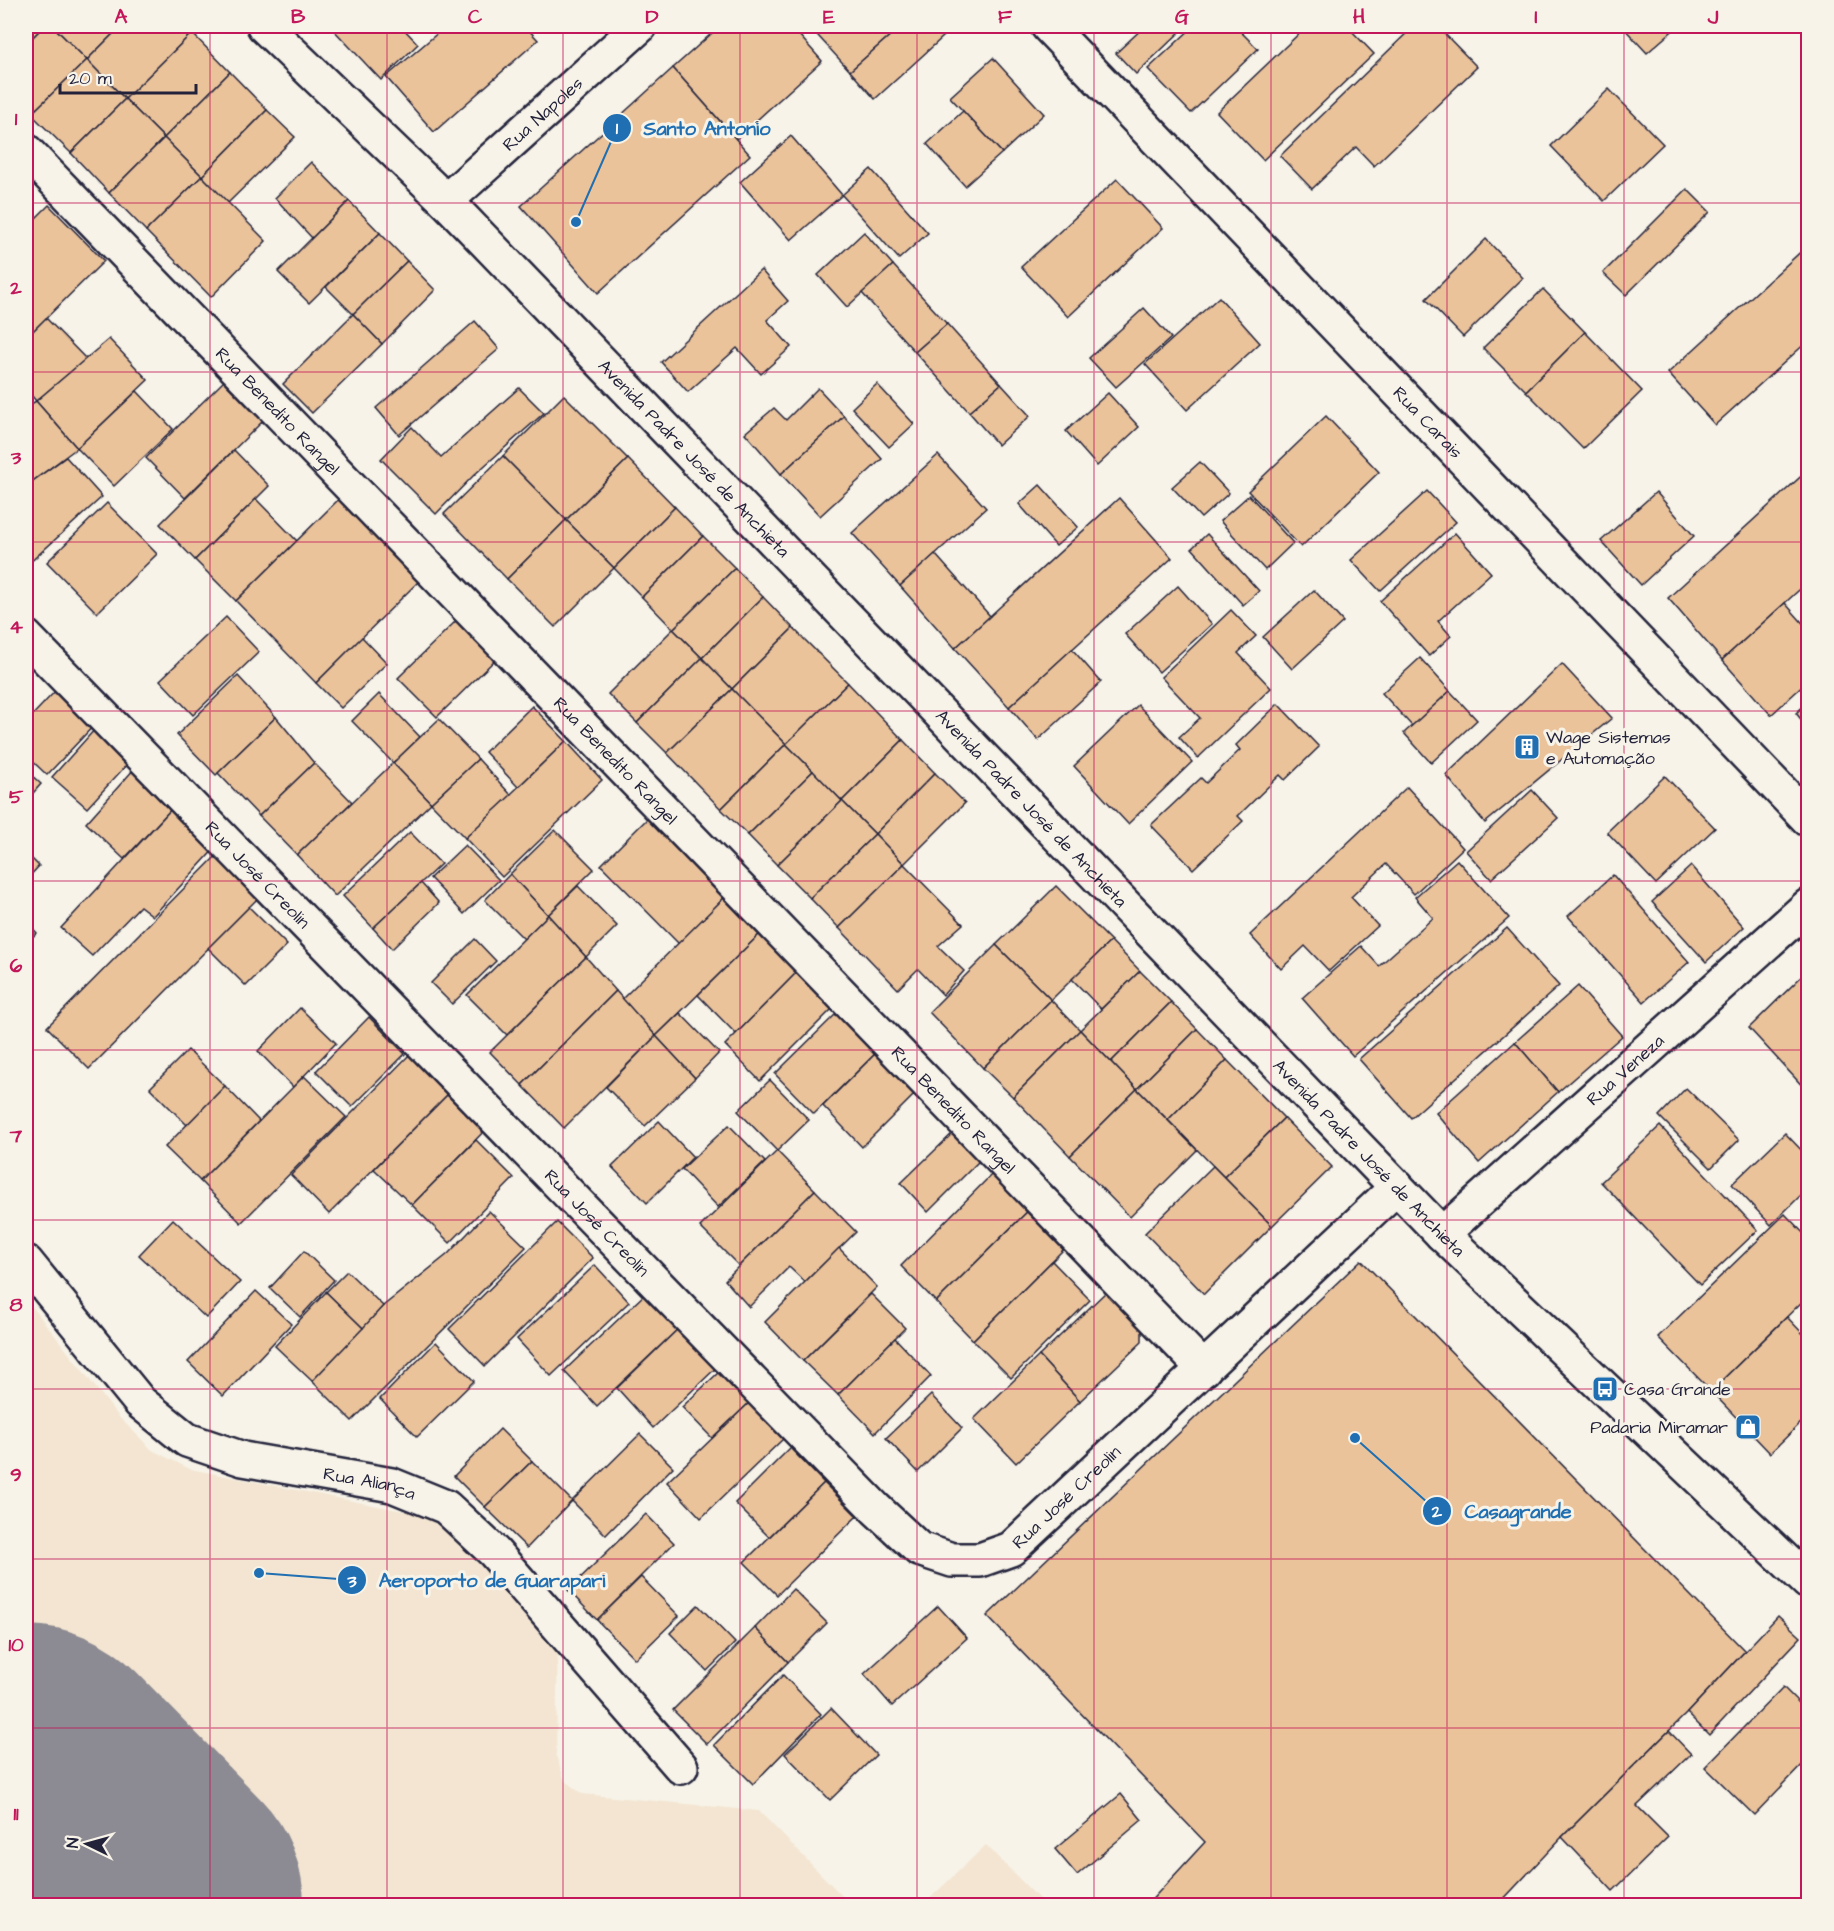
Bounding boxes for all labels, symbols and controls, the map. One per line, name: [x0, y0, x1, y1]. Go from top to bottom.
text: A: [115, 3, 128, 31]
text: B: [291, 3, 306, 31]
text: C: [468, 3, 483, 31]
text: D: [646, 3, 659, 31]
text: E: [823, 3, 835, 31]
text: F: [998, 3, 1013, 31]
text: G: [1175, 3, 1189, 31]
text: H: [1353, 3, 1365, 31]
text: I: [1534, 3, 1538, 31]
text: J: [1707, 3, 1719, 31]
scale bar: [60, 57, 196, 95]
text: 20 m: [69, 66, 112, 91]
street label: Rua Napoles: [497, 71, 588, 157]
text: 1: [15, 105, 18, 133]
callout: Santo Antonio: [602, 109, 783, 147]
text: Santo Antonio: [643, 115, 771, 143]
text: 1: [616, 116, 619, 141]
text: 2: [9, 274, 22, 302]
street label: Rua Benedito Rangel: [210, 342, 346, 481]
street label: Avenida Padre José de Anchieta: [593, 354, 796, 563]
street label: Rua Carais: [1387, 381, 1468, 464]
text: 3: [10, 444, 22, 472]
text: 4: [9, 613, 23, 641]
street label: Rua Benedito Rangel: [548, 691, 683, 830]
street label: Avenida Padre José de Anchieta: [930, 704, 1133, 913]
place label: Wage Sistemas e Automação: [1546, 725, 1671, 771]
building icon: Wage Sistemas e Automação: [1512, 732, 1542, 762]
text: 5: [9, 783, 24, 811]
street label: Rua José Creolin: [200, 815, 316, 934]
text: 6: [10, 952, 23, 980]
street label: Rua Veneza: [1581, 1028, 1669, 1111]
street label: Rua Benedito Rangel: [886, 1040, 1021, 1179]
street label: Avenida Padre José de Anchieta: [1267, 1054, 1471, 1262]
text: 7: [9, 1122, 23, 1150]
street label: Rua José Creolin: [539, 1163, 655, 1282]
text: 8: [10, 1291, 23, 1319]
bus stop icon: Casa Grande: [1590, 1374, 1620, 1404]
place label: Casa Grande: [1624, 1377, 1731, 1402]
shop icon: Padaria Miramar: [1733, 1412, 1763, 1442]
place label: Padaria Miramar: [1590, 1415, 1728, 1440]
street label: Rua José Creolin: [1006, 1440, 1126, 1555]
text: 9: [10, 1461, 22, 1489]
street label: Rua Aliança: [321, 1461, 420, 1506]
callout: Casagrande: [1422, 1492, 1583, 1530]
text: Casagrande: [1464, 1498, 1572, 1527]
text: 2: [1431, 1499, 1443, 1524]
callout: Aeroporto de Guarapari: [337, 1561, 617, 1599]
text: Aeroporto de Guarapari: [379, 1567, 606, 1595]
text: 3: [346, 1569, 357, 1594]
text: 10: [8, 1631, 24, 1659]
text: 11: [13, 1800, 19, 1828]
north arrow: [57, 1814, 117, 1874]
text: N: [62, 1837, 84, 1849]

